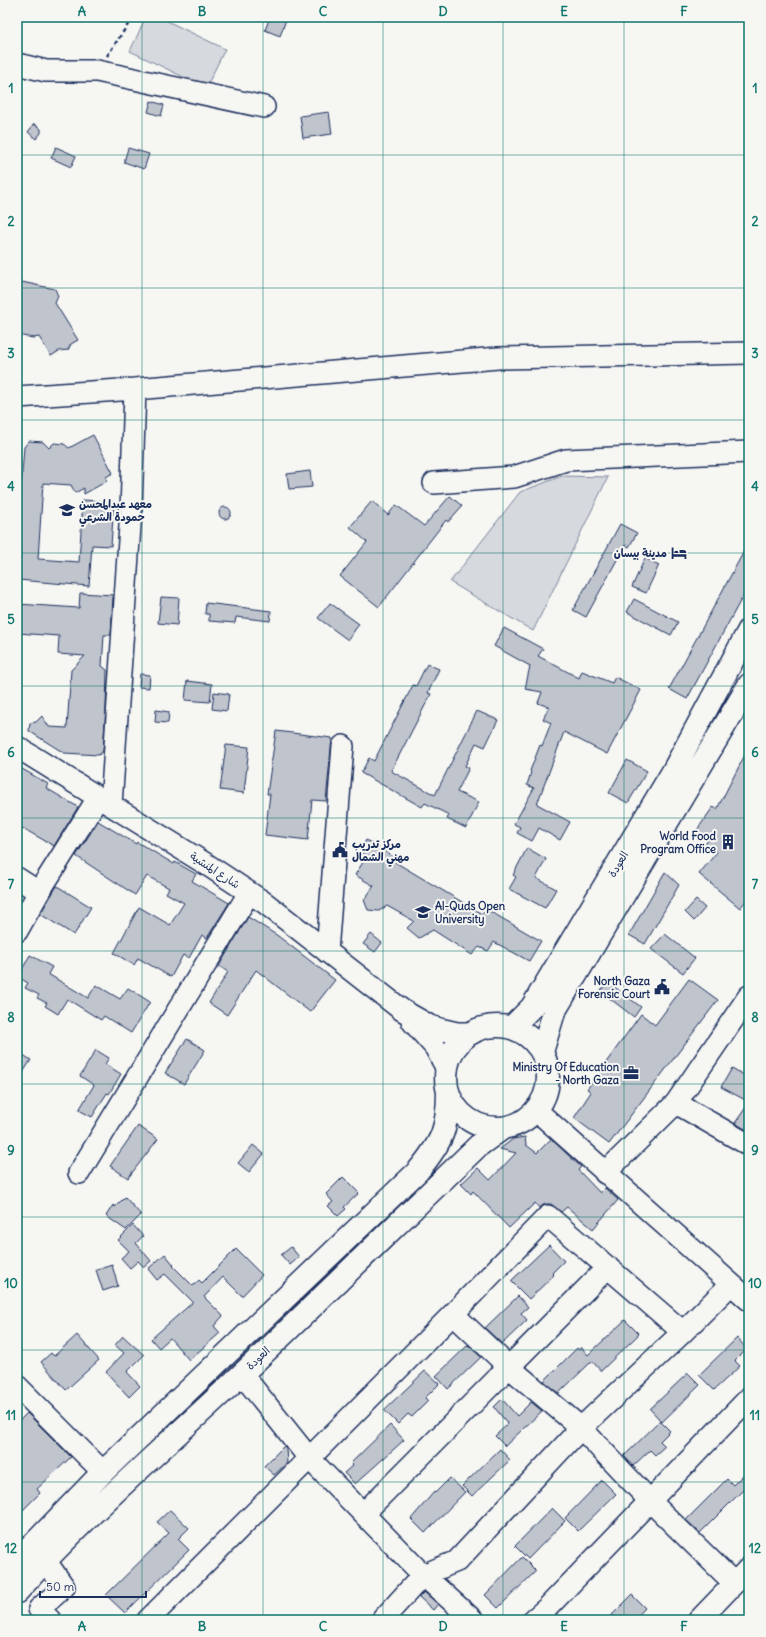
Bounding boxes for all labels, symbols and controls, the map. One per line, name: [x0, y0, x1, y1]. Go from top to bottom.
text: A: [78, 3, 87, 20]
text: B: [198, 3, 207, 20]
text: C: [319, 3, 328, 20]
text: D: [438, 3, 448, 20]
text: E: [560, 3, 568, 20]
text: F: [680, 3, 688, 20]
text: 1: [8, 80, 14, 97]
text: 1: [752, 80, 758, 97]
text: 2: [7, 213, 15, 230]
text: 2: [751, 213, 759, 230]
text: 3: [7, 345, 15, 362]
text: 3: [751, 345, 759, 362]
text: 4: [7, 478, 15, 495]
text: 4: [751, 478, 759, 495]
place label: معهد عبدالمحسن حمودة الشرعي: [79, 497, 152, 527]
school or university icon: معهد عبدالمحسن حمودة الشرعي: [58, 501, 76, 519]
hotel icon: مدينة بيسان: [670, 544, 688, 562]
place label: مدينة بيسان: [614, 546, 667, 560]
text: 5: [7, 611, 15, 628]
text: 5: [751, 611, 759, 628]
text: 6: [7, 744, 15, 761]
text: 6: [751, 744, 759, 761]
place label: World Food Program Office: [640, 829, 717, 857]
building icon: World Food Program Office: [719, 833, 737, 851]
place label: مركز تدريب مهني الشمال: [352, 837, 409, 867]
public building icon: مركز تدريب مهني الشمال: [331, 841, 349, 859]
street label: شارع المنشية: [186, 849, 243, 893]
street label: العودة: [605, 849, 632, 880]
text: 7: [8, 876, 15, 893]
text: 7: [752, 876, 759, 893]
place label: Al-Quds Open University: [435, 899, 506, 927]
school or university icon: Al-Quds Open University: [414, 903, 432, 921]
place label: North Gaza Forensic Court: [578, 974, 651, 1001]
public building icon: North Gaza Forensic Court: [653, 978, 671, 996]
text: 8: [7, 1009, 15, 1026]
text: 8: [751, 1009, 759, 1026]
place label: Ministry Of Education - North Gaza: [512, 1060, 620, 1087]
office icon: Ministry Of Education - North Gaza: [622, 1064, 640, 1082]
text: 9: [7, 1142, 15, 1159]
text: 9: [751, 1142, 759, 1159]
text: 10: [4, 1275, 18, 1292]
text: 10: [748, 1275, 762, 1292]
street label: العودة: [243, 1343, 274, 1373]
text: 11: [6, 1407, 16, 1424]
text: 11: [750, 1407, 760, 1424]
text: 12: [5, 1540, 17, 1557]
text: 12: [749, 1540, 761, 1557]
scale bar: [40, 1573, 146, 1599]
text: 50 m: [46, 1579, 75, 1594]
text: A: [78, 1618, 87, 1635]
text: B: [198, 1618, 207, 1635]
text: C: [319, 1618, 328, 1635]
text: D: [438, 1618, 448, 1635]
text: E: [560, 1618, 568, 1635]
text: F: [680, 1618, 688, 1635]

